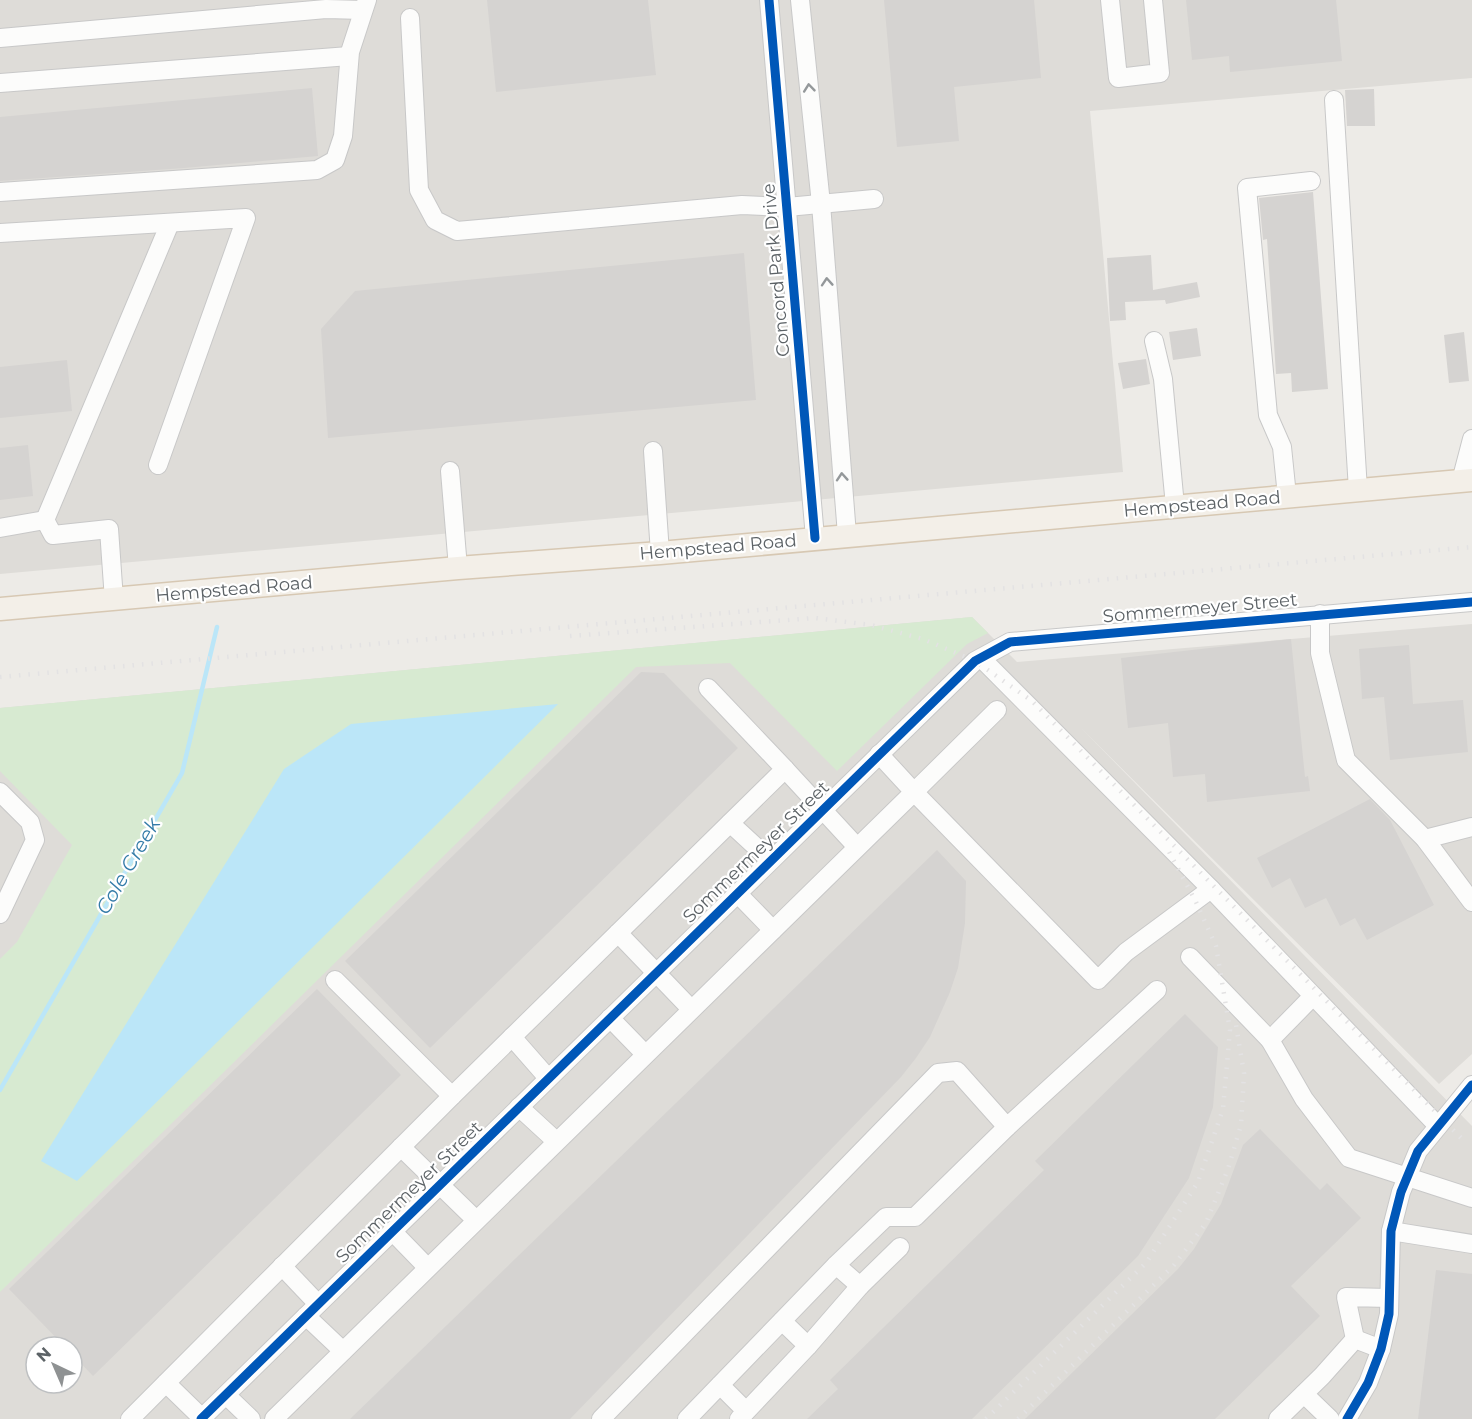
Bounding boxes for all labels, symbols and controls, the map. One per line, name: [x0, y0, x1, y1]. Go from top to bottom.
one-way arrow: [803, 83, 816, 92]
street label: Concord Park Drive: [757, 182, 795, 358]
one-way arrow: [821, 278, 834, 287]
one-way arrow: [836, 472, 849, 481]
street label: Hempstead Road: [1122, 486, 1282, 522]
street label: Hempstead Road: [638, 529, 798, 565]
street label: Hempstead Road: [154, 571, 314, 607]
street label: Sommermeyer Street: [1102, 589, 1298, 627]
street label: Sommermeyer Street: [678, 776, 834, 928]
water label: Cole Creek: [91, 813, 166, 918]
street label: Sommermeyer Street: [331, 1116, 487, 1268]
north arrow: [24, 1335, 84, 1395]
text: N: [33, 1343, 55, 1366]

